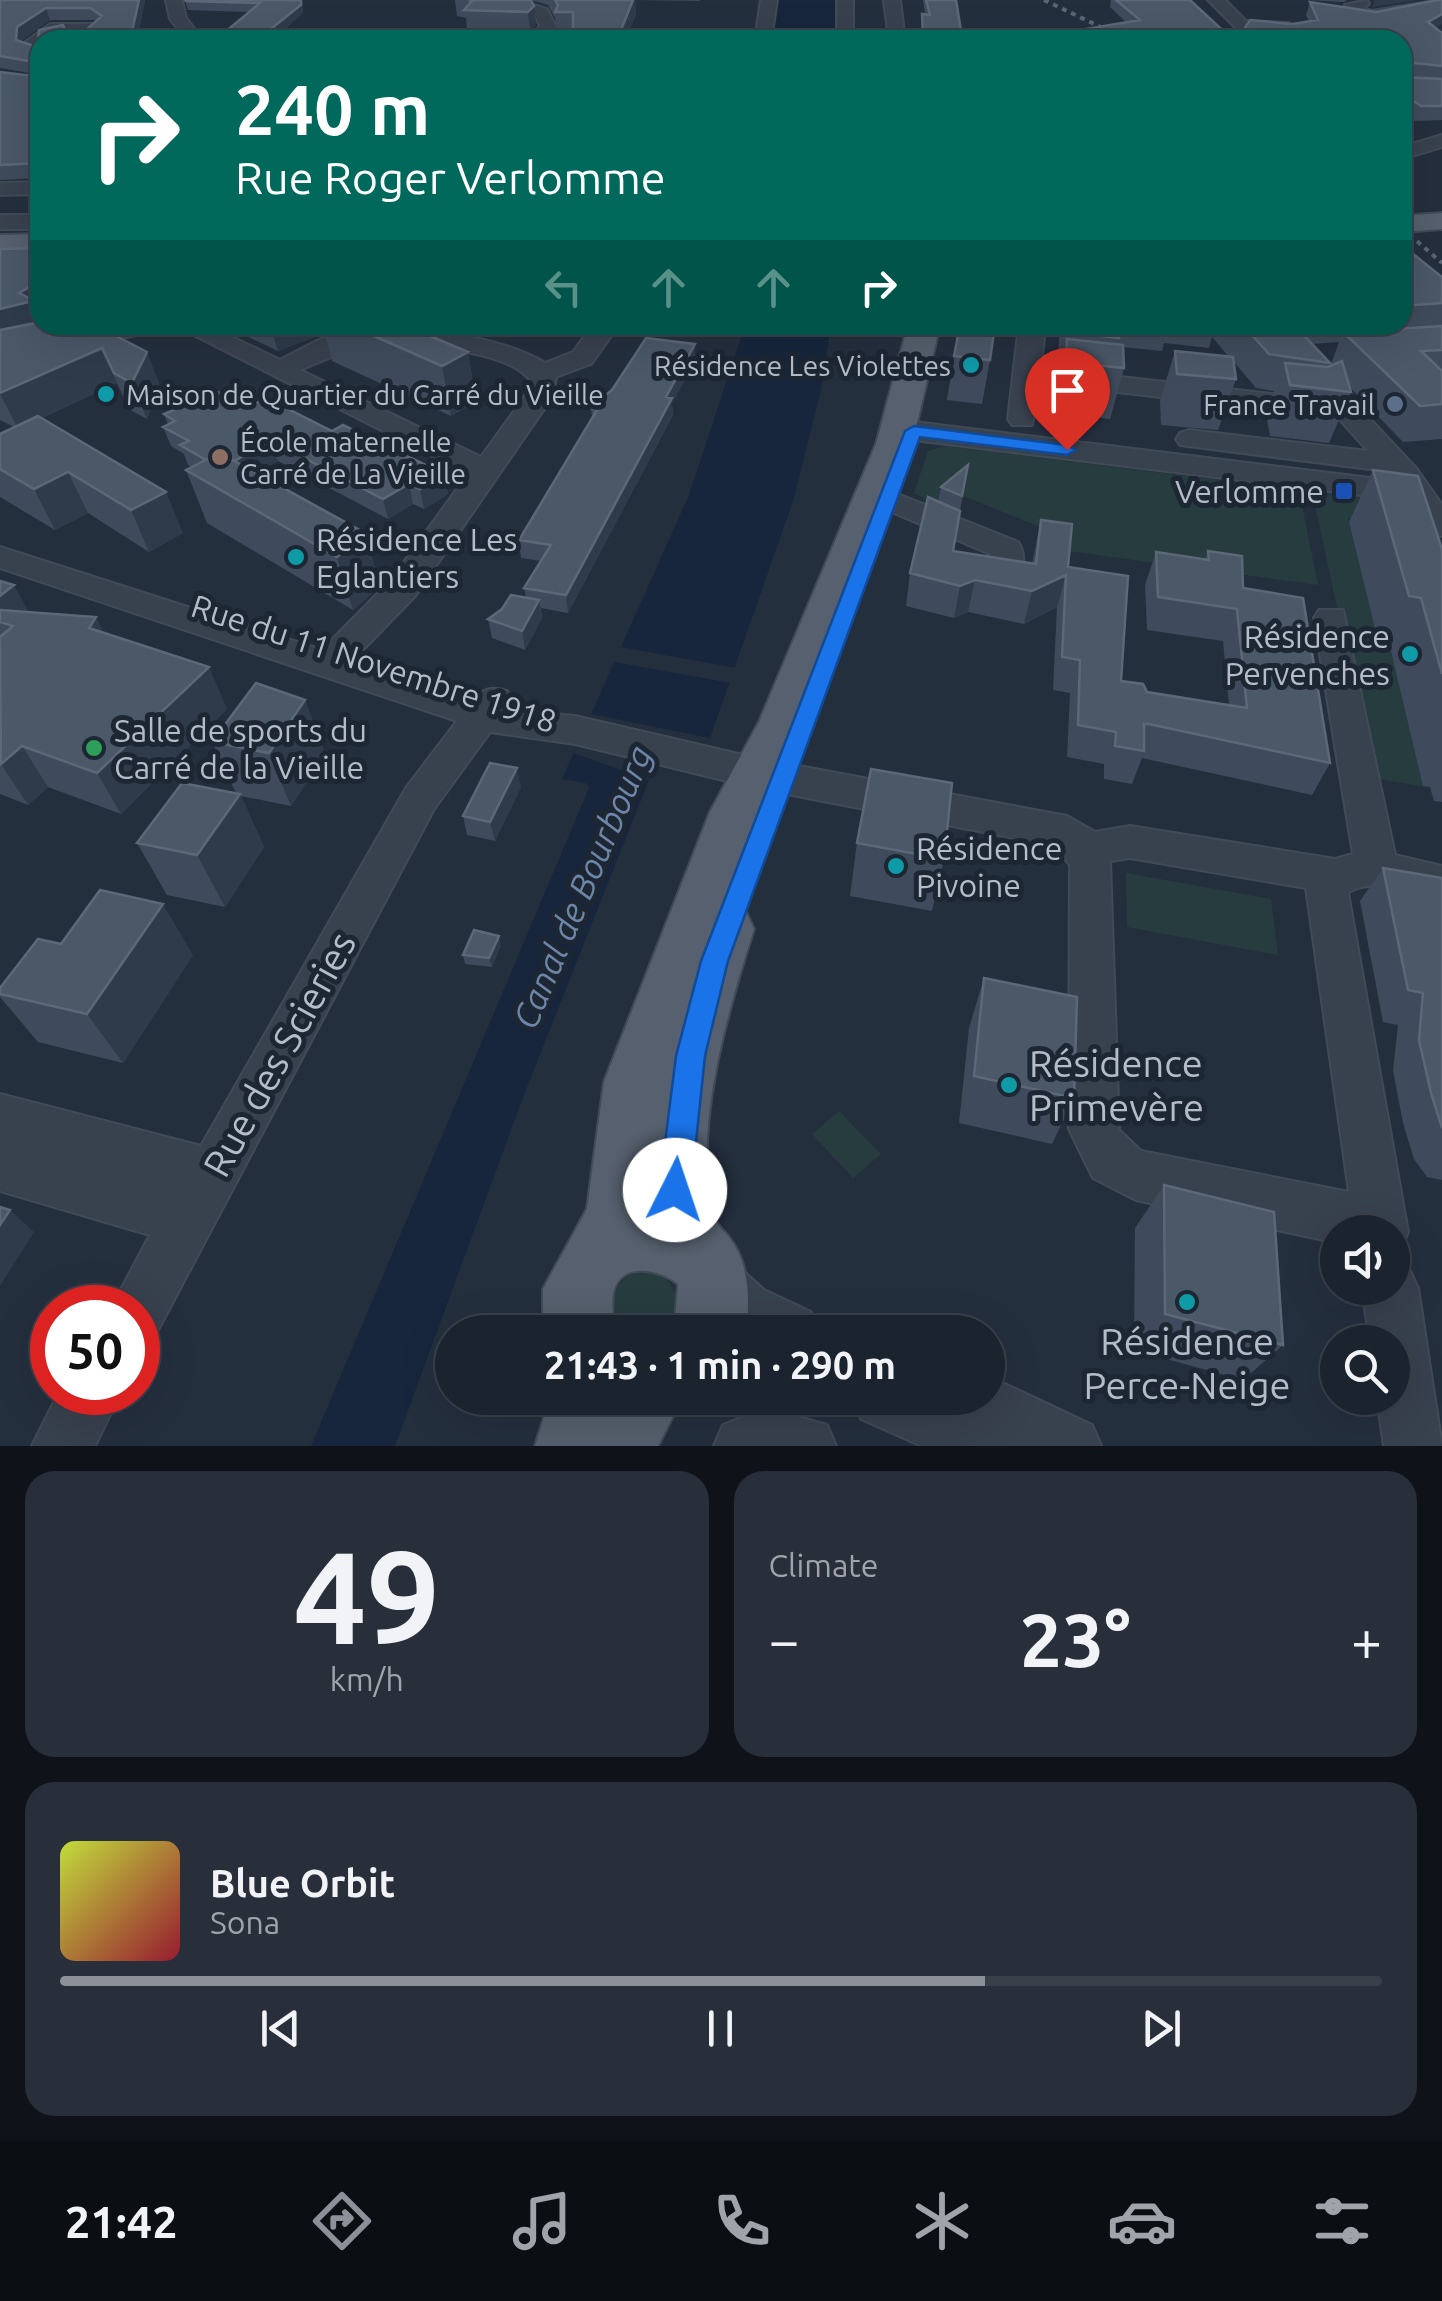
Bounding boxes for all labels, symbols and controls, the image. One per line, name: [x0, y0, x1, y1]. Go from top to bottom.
icon: right: [70, 70, 200, 200]
text: 240 m: [235, 70, 430, 148]
text: Rue Roger Verlomme: [235, 152, 666, 203]
icon: left: [536, 260, 591, 315]
icon: ahead: [641, 260, 696, 315]
icon: ahead: [746, 260, 801, 315]
icon: right: [851, 260, 906, 315]
pin: [1025, 348, 1110, 451]
place label: Résidence Les Violettes: [654, 350, 951, 381]
marker: Résidence Les Violettes: [960, 354, 982, 376]
icon: arrive: [1040, 363, 1095, 418]
place label: Maison de Quartier du Carré du Vieille: [126, 379, 604, 410]
marker: Maison de Quartier du Carré du Vieille: [95, 383, 117, 405]
place label: France Travail: [1203, 389, 1375, 420]
marker: France Travail: [1384, 393, 1406, 415]
place label: École maternelle Carré de La Vieille: [240, 425, 466, 489]
marker: École maternelle Carré de La Vieille: [209, 446, 231, 468]
place label: Verlomme: [1175, 473, 1324, 509]
marker: Verlomme: [1333, 480, 1355, 502]
place label: Résidence Les Eglantiers: [316, 521, 517, 594]
marker: Résidence Les Eglantiers: [285, 546, 307, 568]
street label: Rue du 11 Novembre 1918: [187, 587, 561, 739]
place label: Résidence Pervenches: [1225, 618, 1390, 691]
marker: Résidence Pervenches: [1399, 643, 1421, 665]
place label: Salle de sports du Carré de la Vieille: [114, 712, 367, 785]
marker: Salle de sports du Carré de la Vieille: [83, 737, 105, 759]
water label: Canal de Bourbourg: [504, 740, 660, 1034]
place label: Résidence Pivoine: [916, 830, 1062, 903]
marker: Résidence Pivoine: [885, 855, 907, 877]
street label: Rue des Scieries: [195, 925, 363, 1183]
place label: Résidence Primevère: [1029, 1042, 1204, 1128]
marker: Résidence Primevère: [998, 1074, 1020, 1096]
position arrow: [623, 1138, 727, 1242]
map controls: [1320, 1215, 1410, 1415]
button: sound: [1320, 1215, 1410, 1305]
speed limit sign: 50: [30, 1285, 160, 1415]
marker: Résidence Perce-Neige: [1176, 1291, 1198, 1313]
place label: Résidence Perce-Neige: [1084, 1320, 1291, 1406]
button: search: [1320, 1325, 1410, 1415]
text: 21:43 · 1 min · 290 m: [544, 1344, 896, 1386]
text: 49: [293, 1523, 440, 1669]
text: Climate: [769, 1547, 879, 1583]
text: 23°: [1020, 1597, 1131, 1681]
text: −: [769, 1609, 800, 1670]
text: +: [1351, 1609, 1382, 1670]
text: km/h: [330, 1661, 404, 1697]
text: Blue Orbit: [210, 1862, 395, 1904]
text: Sona: [210, 1904, 280, 1940]
icon: previous: [253, 2001, 308, 2056]
icon: pause: [693, 2001, 748, 2056]
icon: next: [1134, 2001, 1189, 2056]
icon: directions: [307, 2186, 377, 2256]
icon: music: [507, 2186, 577, 2256]
icon: phone: [707, 2186, 777, 2256]
icon: climate: [907, 2186, 977, 2256]
icon: car: [1107, 2186, 1177, 2256]
icon: filters: [1307, 2186, 1377, 2256]
text: 21:42: [65, 2196, 178, 2247]

